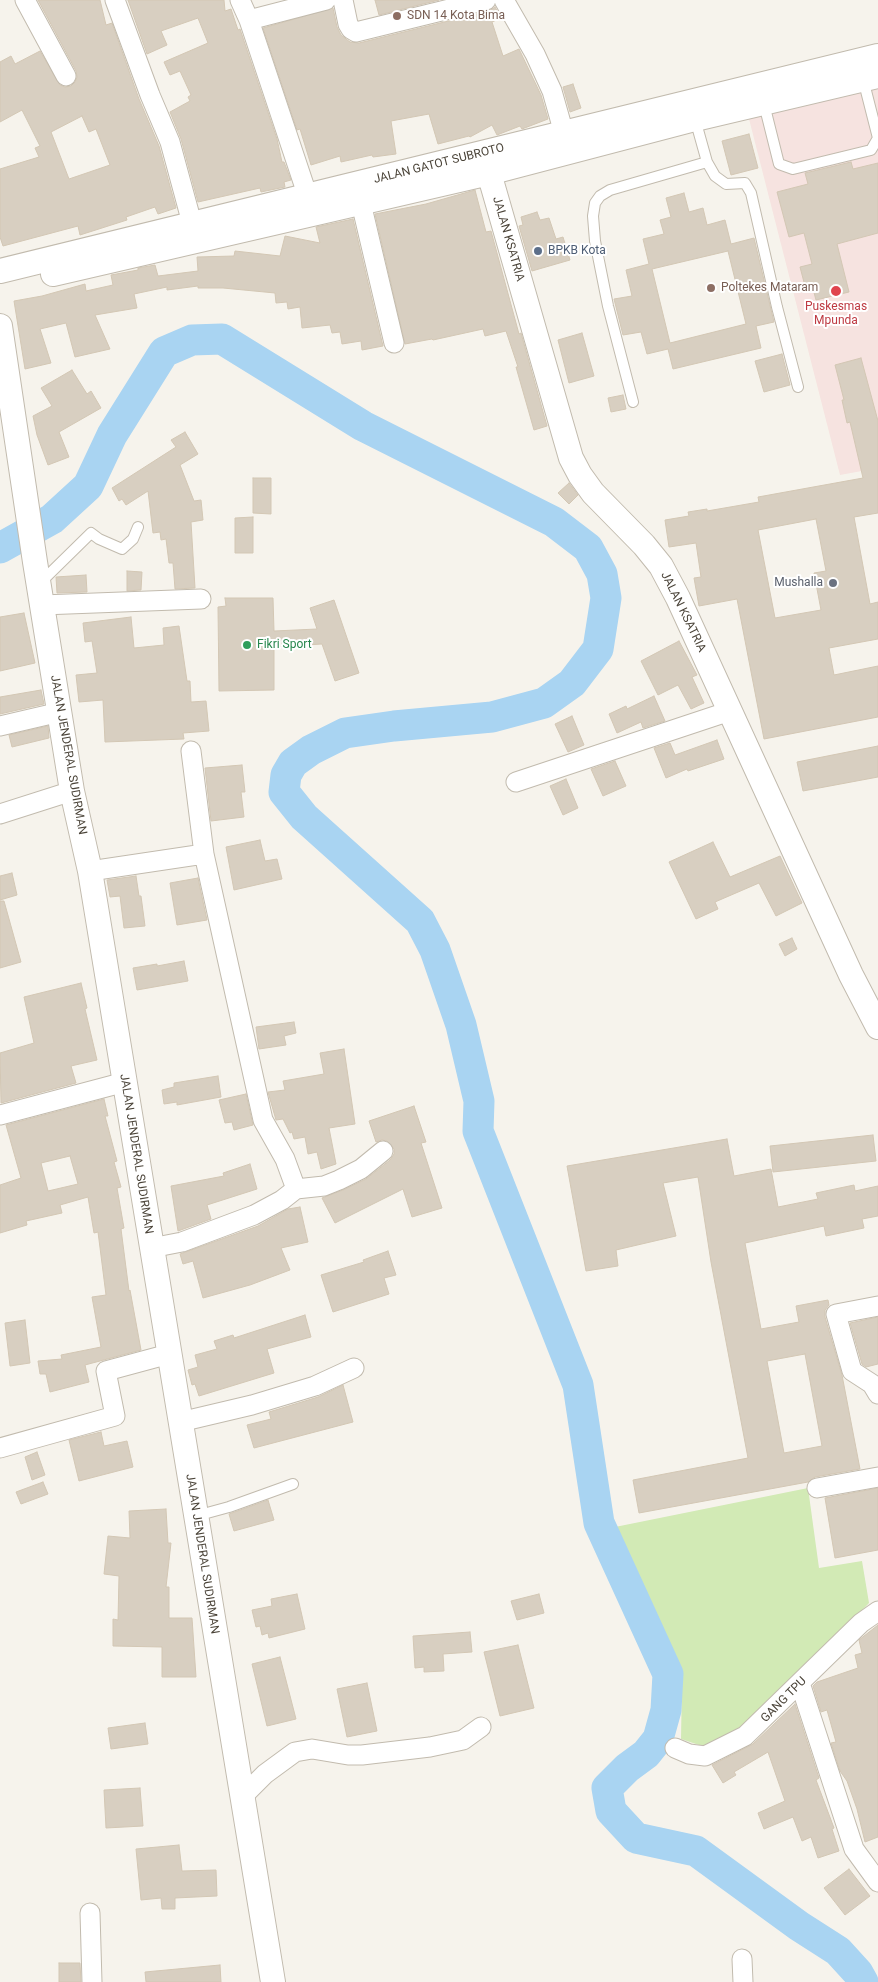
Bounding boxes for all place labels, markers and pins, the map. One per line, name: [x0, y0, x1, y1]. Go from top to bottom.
place label: SDN 14 Kota Bima: [407, 9, 505, 23]
marker: SDN 14 Kota Bima: [391, 10, 403, 22]
place label: BPKB Kota: [548, 244, 606, 258]
marker: BPKB Kota: [532, 245, 544, 257]
place label: Poltekes Mataram: [721, 281, 818, 295]
marker: Poltekes Mataram: [705, 282, 717, 294]
marker: Puskesmas Mpunda: [829, 284, 843, 298]
place label: Puskesmas Mpunda: [805, 300, 867, 328]
place label: Mushalla: [774, 576, 823, 590]
marker: Mushalla: [827, 577, 839, 589]
place label: Fikri Sport: [257, 638, 312, 652]
marker: Fikri Sport: [241, 639, 253, 651]

